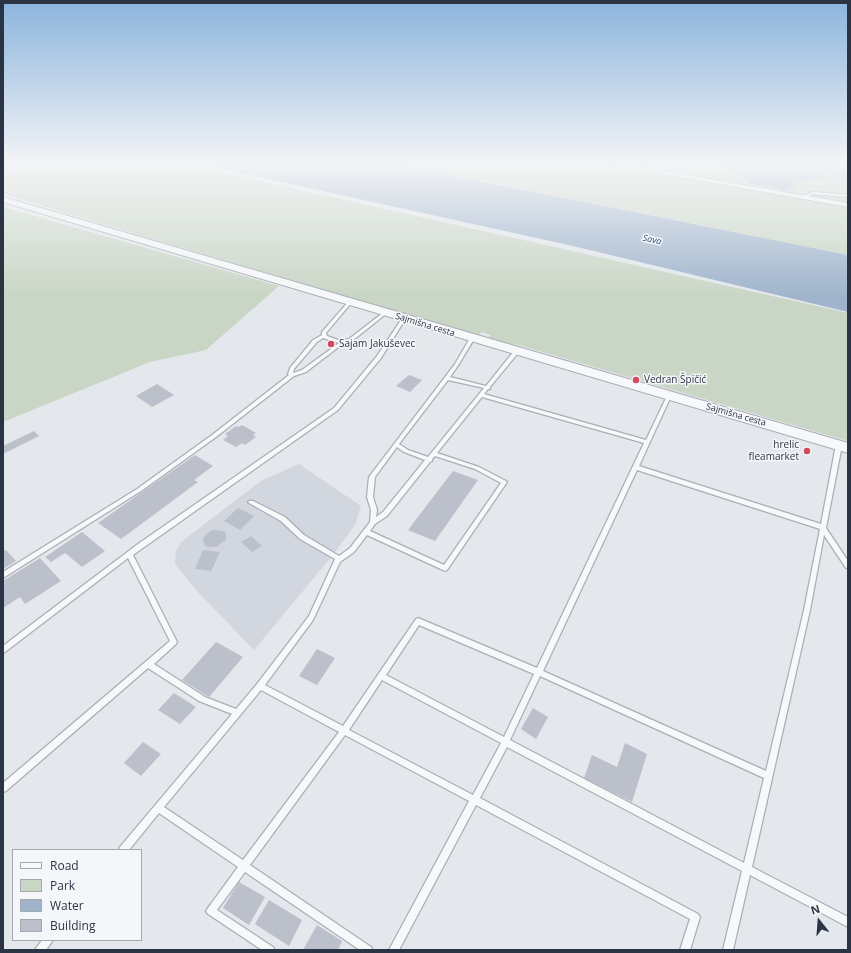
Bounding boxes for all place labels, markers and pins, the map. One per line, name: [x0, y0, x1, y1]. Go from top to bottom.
place label: Sajam Jakuševec: [339, 338, 415, 350]
marker: Sajam Jakuševec: [326, 339, 336, 349]
place label: Vedran Špičić: [644, 374, 706, 386]
marker: Vedran Špičić: [631, 375, 641, 385]
place label: hrelic fleamarket: [749, 439, 799, 462]
marker: hrelic fleamarket: [802, 446, 812, 456]

